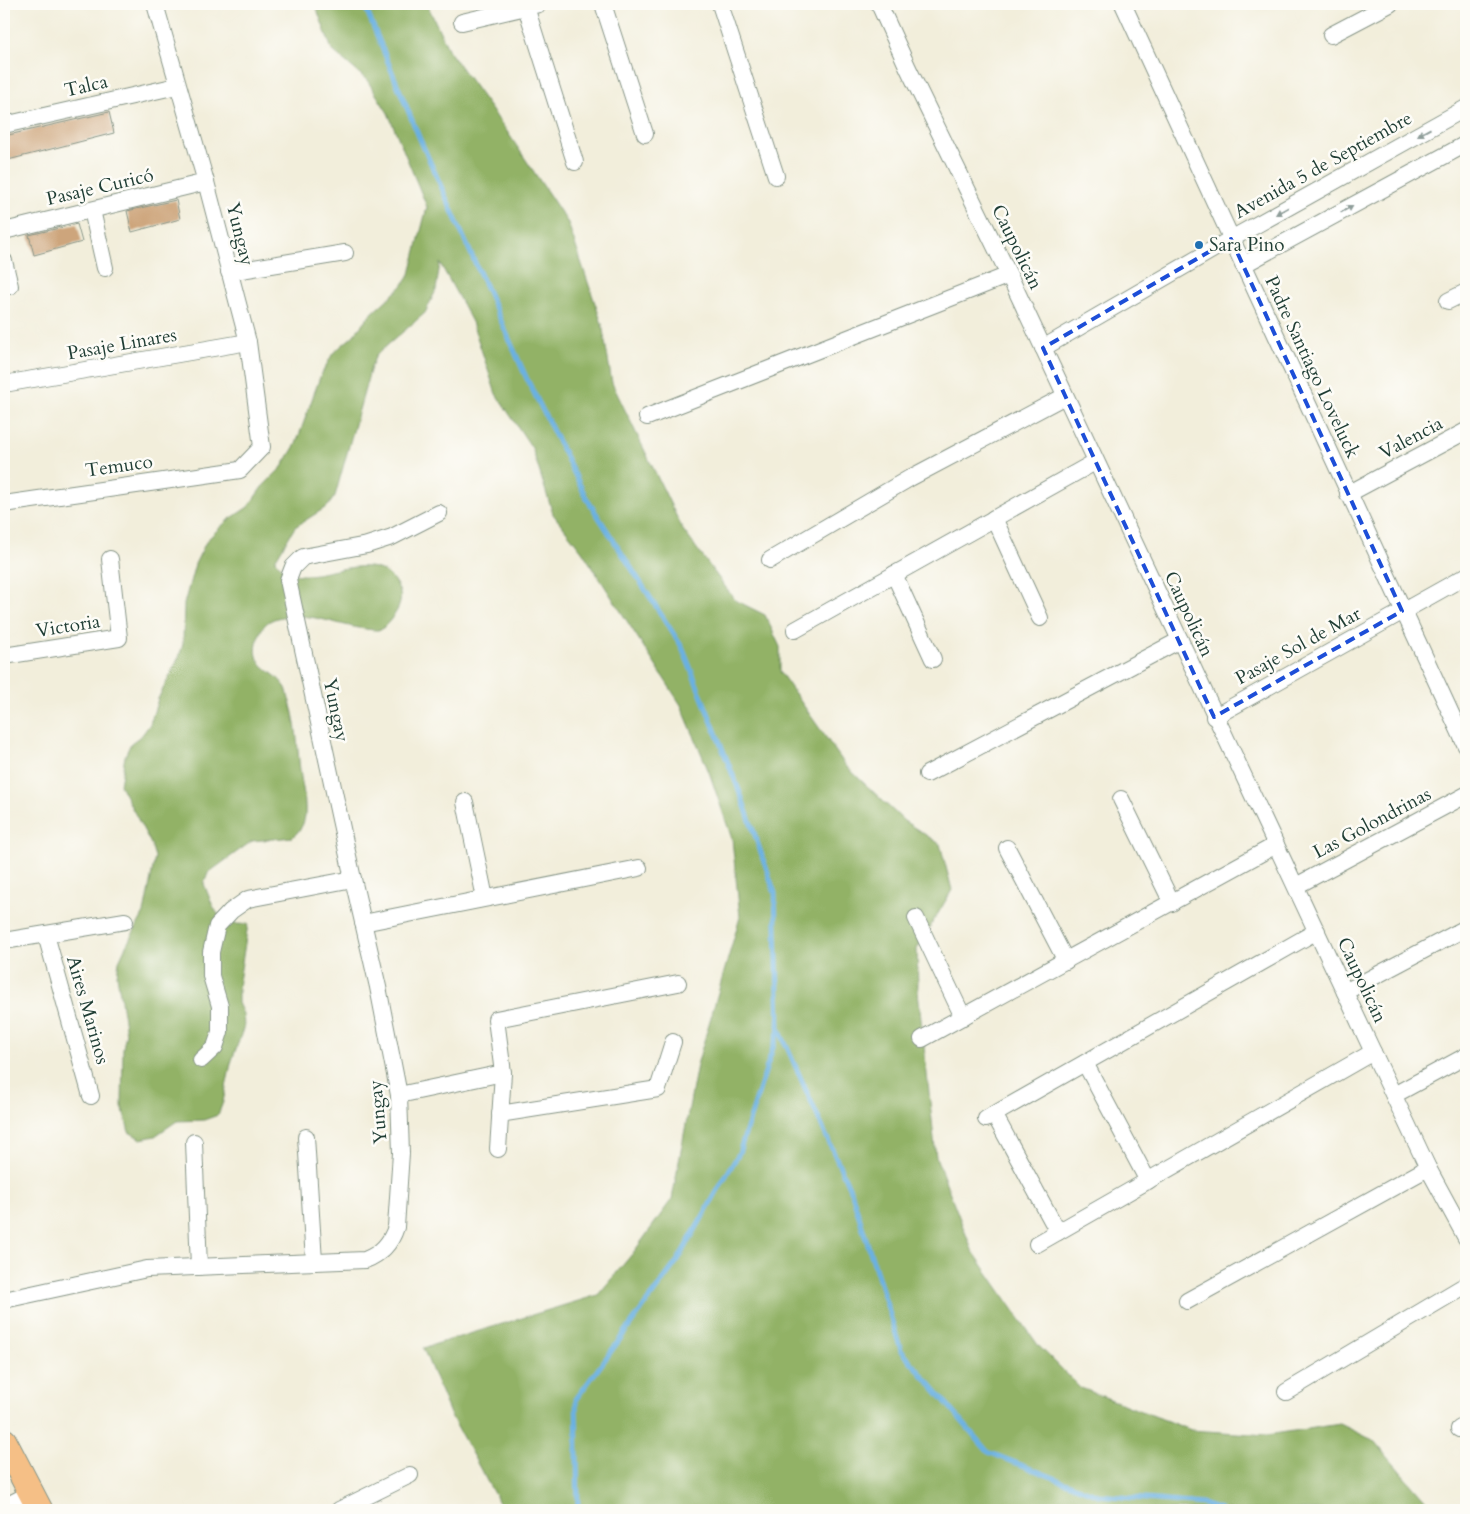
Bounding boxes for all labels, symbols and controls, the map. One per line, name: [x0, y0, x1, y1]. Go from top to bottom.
street label: Talca: [62, 68, 110, 104]
street label: Avenida 5 de Septiembre: [1229, 105, 1417, 225]
one-way arrow: [1417, 127, 1430, 136]
street label: Pasaje Curicó: [44, 162, 156, 212]
street label: Yungay: [220, 200, 260, 268]
street label: Caupolicán: [985, 200, 1049, 294]
one-way arrow: [1341, 204, 1354, 213]
one-way arrow: [1274, 207, 1289, 215]
place label: Sara Pino: [1209, 232, 1285, 258]
marker: Sara Pino: [1193, 239, 1205, 251]
street label: Padre Santiago Loveluck: [1258, 272, 1366, 463]
street label: Pasaje Linares: [65, 322, 179, 366]
street label: Valencia: [1375, 410, 1447, 466]
street label: Temuco: [84, 448, 154, 484]
street label: Caupolicán: [1158, 567, 1220, 661]
street label: Pasaje Sol de Mar: [1231, 601, 1365, 691]
street label: Victoria: [34, 608, 102, 644]
street label: Yungay: [317, 676, 355, 744]
street label: Las Golondrinas: [1308, 781, 1436, 865]
street label: Caupolicán: [1331, 933, 1393, 1027]
street label: Aires Marinos: [60, 953, 116, 1067]
street label: Yungay: [362, 1079, 394, 1145]

